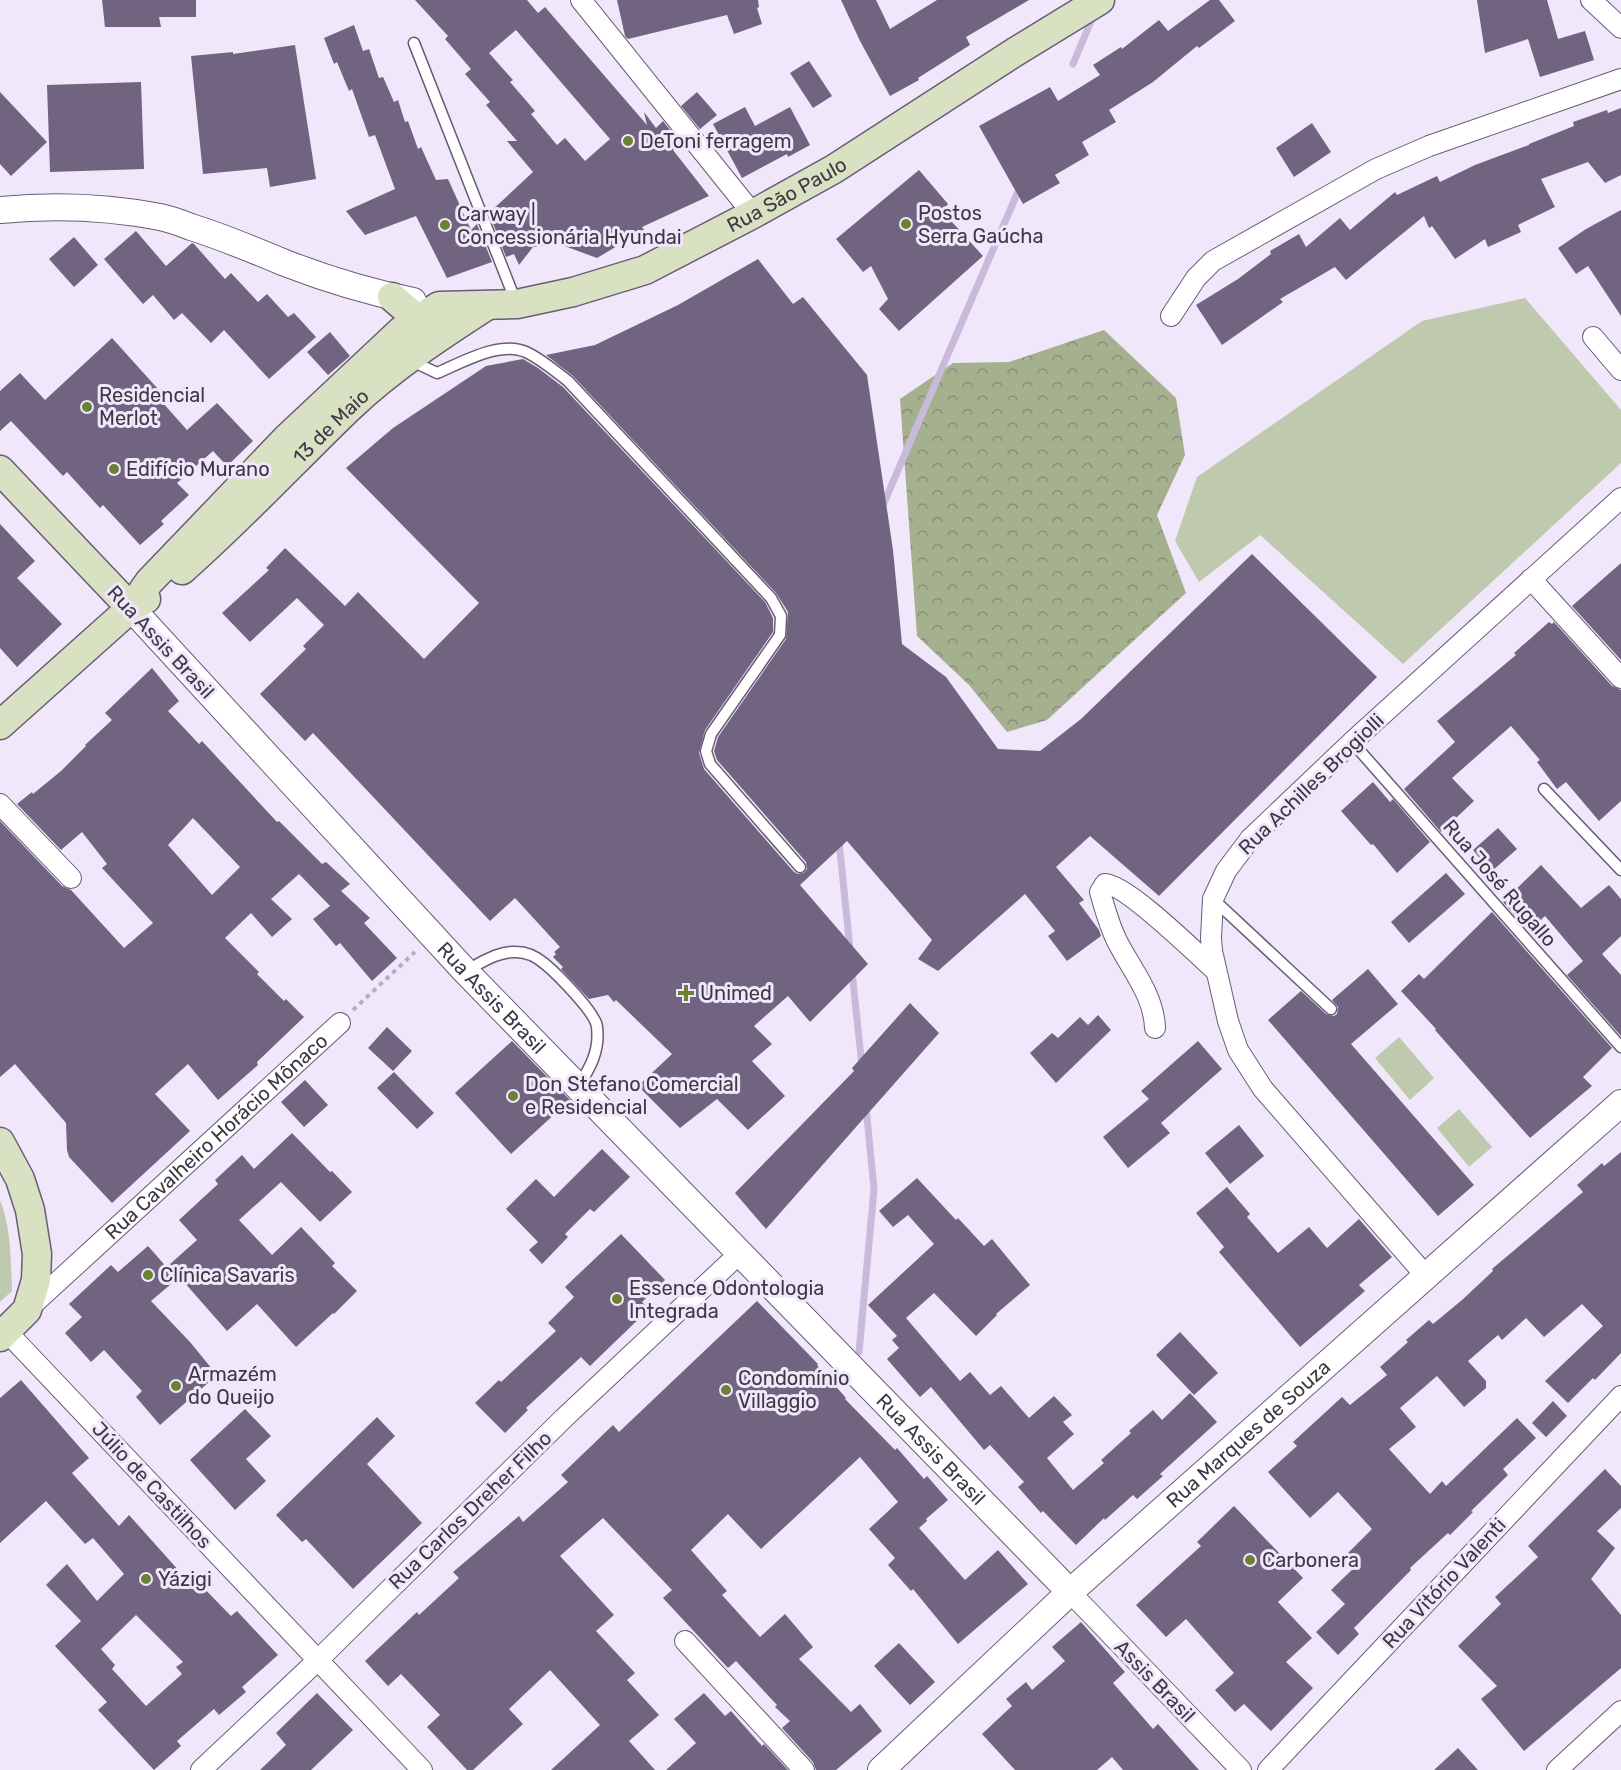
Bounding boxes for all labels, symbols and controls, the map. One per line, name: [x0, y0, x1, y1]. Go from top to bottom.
place label: DeToni ferragem: [640, 129, 791, 153]
marker: DeToni ferragem: [621, 134, 635, 148]
street label: Rua São Paulo: [723, 152, 851, 237]
place label: Postos Serra Gaúcha: [918, 201, 1044, 248]
place label: Carway | Concessionária Hyundai: [457, 202, 682, 249]
marker: Postos Serra Gaúcha: [899, 217, 913, 231]
marker: Carway | Concessionária Hyundai: [438, 218, 452, 232]
place label: Residencial Merlot: [99, 383, 205, 430]
street label: 13 de Maio: [288, 384, 374, 469]
marker: Residencial Merlot: [80, 400, 94, 414]
place label: Edifício Murano: [126, 457, 270, 481]
marker: Edifício Murano: [107, 462, 121, 476]
street label: Rua Assis Brasil: [102, 580, 220, 704]
street label: Rua Achilles Brogiolli: [1233, 708, 1389, 860]
street label: Rua José Rugallo: [1438, 814, 1562, 952]
street label: Rua Assis Brasil: [432, 937, 551, 1059]
place label: Unimed: [700, 981, 772, 1005]
marker: Unimed: [677, 984, 695, 1002]
street label: Rua Cavalheiro Horácio Mônaco: [100, 1028, 333, 1244]
place label: Don Stefano Comercial e Residencial: [525, 1072, 739, 1119]
marker: Don Stefano Comercial e Residencial: [506, 1089, 520, 1103]
place label: Clínica Savaris: [160, 1263, 295, 1287]
marker: Clínica Savaris: [141, 1268, 155, 1282]
place label: Essence Odontologia Integrada: [629, 1276, 824, 1323]
marker: Essence Odontologia Integrada: [610, 1292, 624, 1306]
street label: Rua Marques de Souza: [1161, 1355, 1335, 1513]
place label: Armazém do Queijo: [188, 1362, 277, 1409]
place label: Condomínio Villaggio: [738, 1366, 849, 1413]
marker: Armazém do Queijo: [169, 1379, 183, 1393]
marker: Condomínio Villaggio: [719, 1383, 733, 1397]
street label: Rua Assis Brasil: [871, 1389, 991, 1510]
street label: Júlio de Castilhos: [87, 1417, 217, 1553]
street label: Rua Carlos Dreher Filho: [383, 1426, 557, 1594]
street label: Rua Vitório Valenti: [1377, 1513, 1511, 1653]
place label: Carbonera: [1262, 1548, 1359, 1572]
marker: Carbonera: [1243, 1553, 1257, 1567]
place label: Yázigi: [158, 1567, 212, 1591]
marker: Yázigi: [139, 1572, 153, 1586]
street label: Assis Brasil: [1110, 1635, 1200, 1727]

